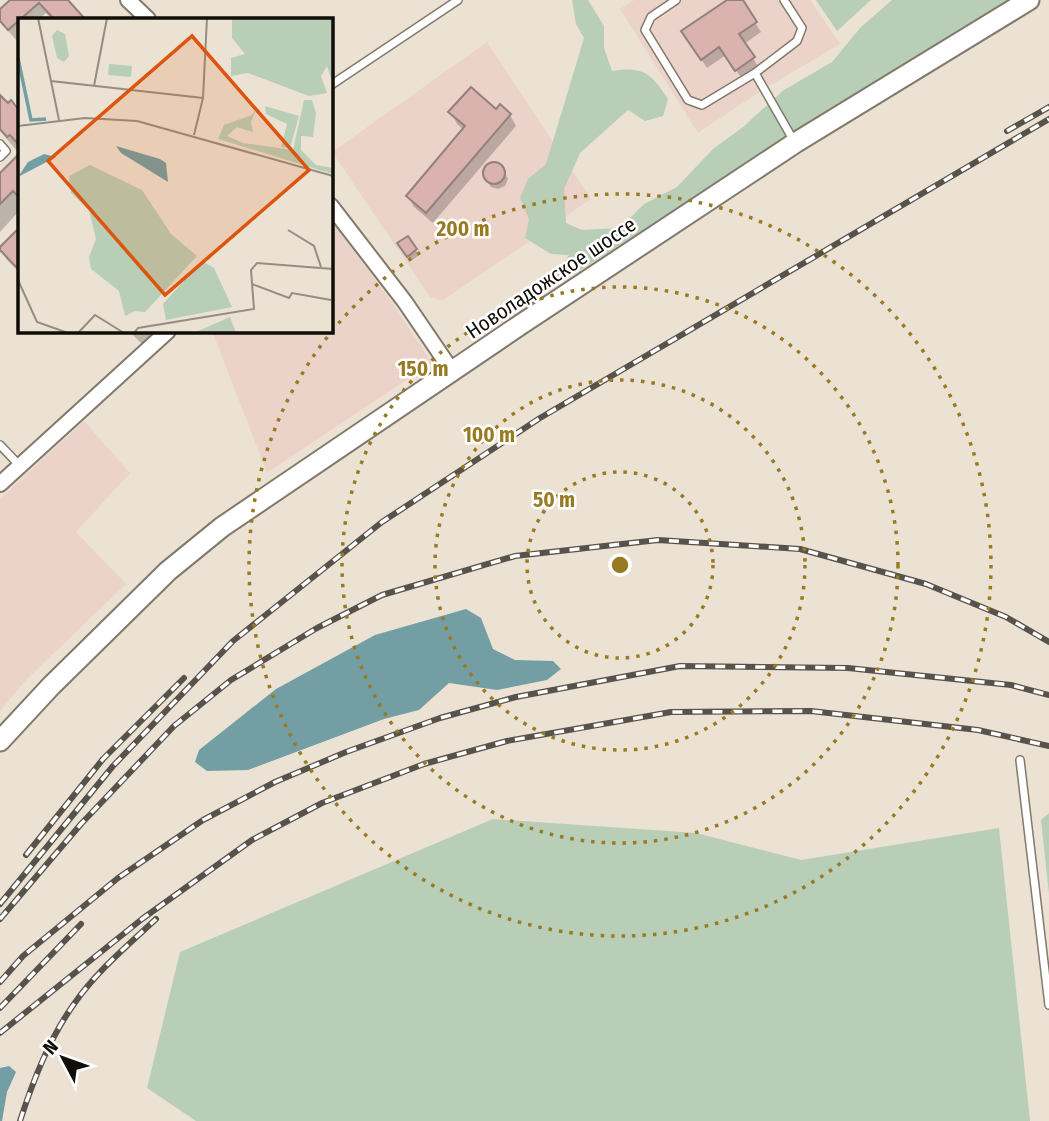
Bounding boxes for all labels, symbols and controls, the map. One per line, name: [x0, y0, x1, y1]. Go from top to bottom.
inset map: [18, 18, 332, 332]
street label: Новоладожское шоссе: [461, 211, 641, 345]
text: 200 m: [435, 216, 490, 242]
text: 150 m: [397, 356, 449, 382]
text: 100 m: [463, 422, 515, 448]
text: 50 m: [533, 487, 575, 513]
centre of rings: [608, 553, 632, 577]
north arrow: [28, 1023, 98, 1093]
text: N: [38, 1035, 63, 1059]

